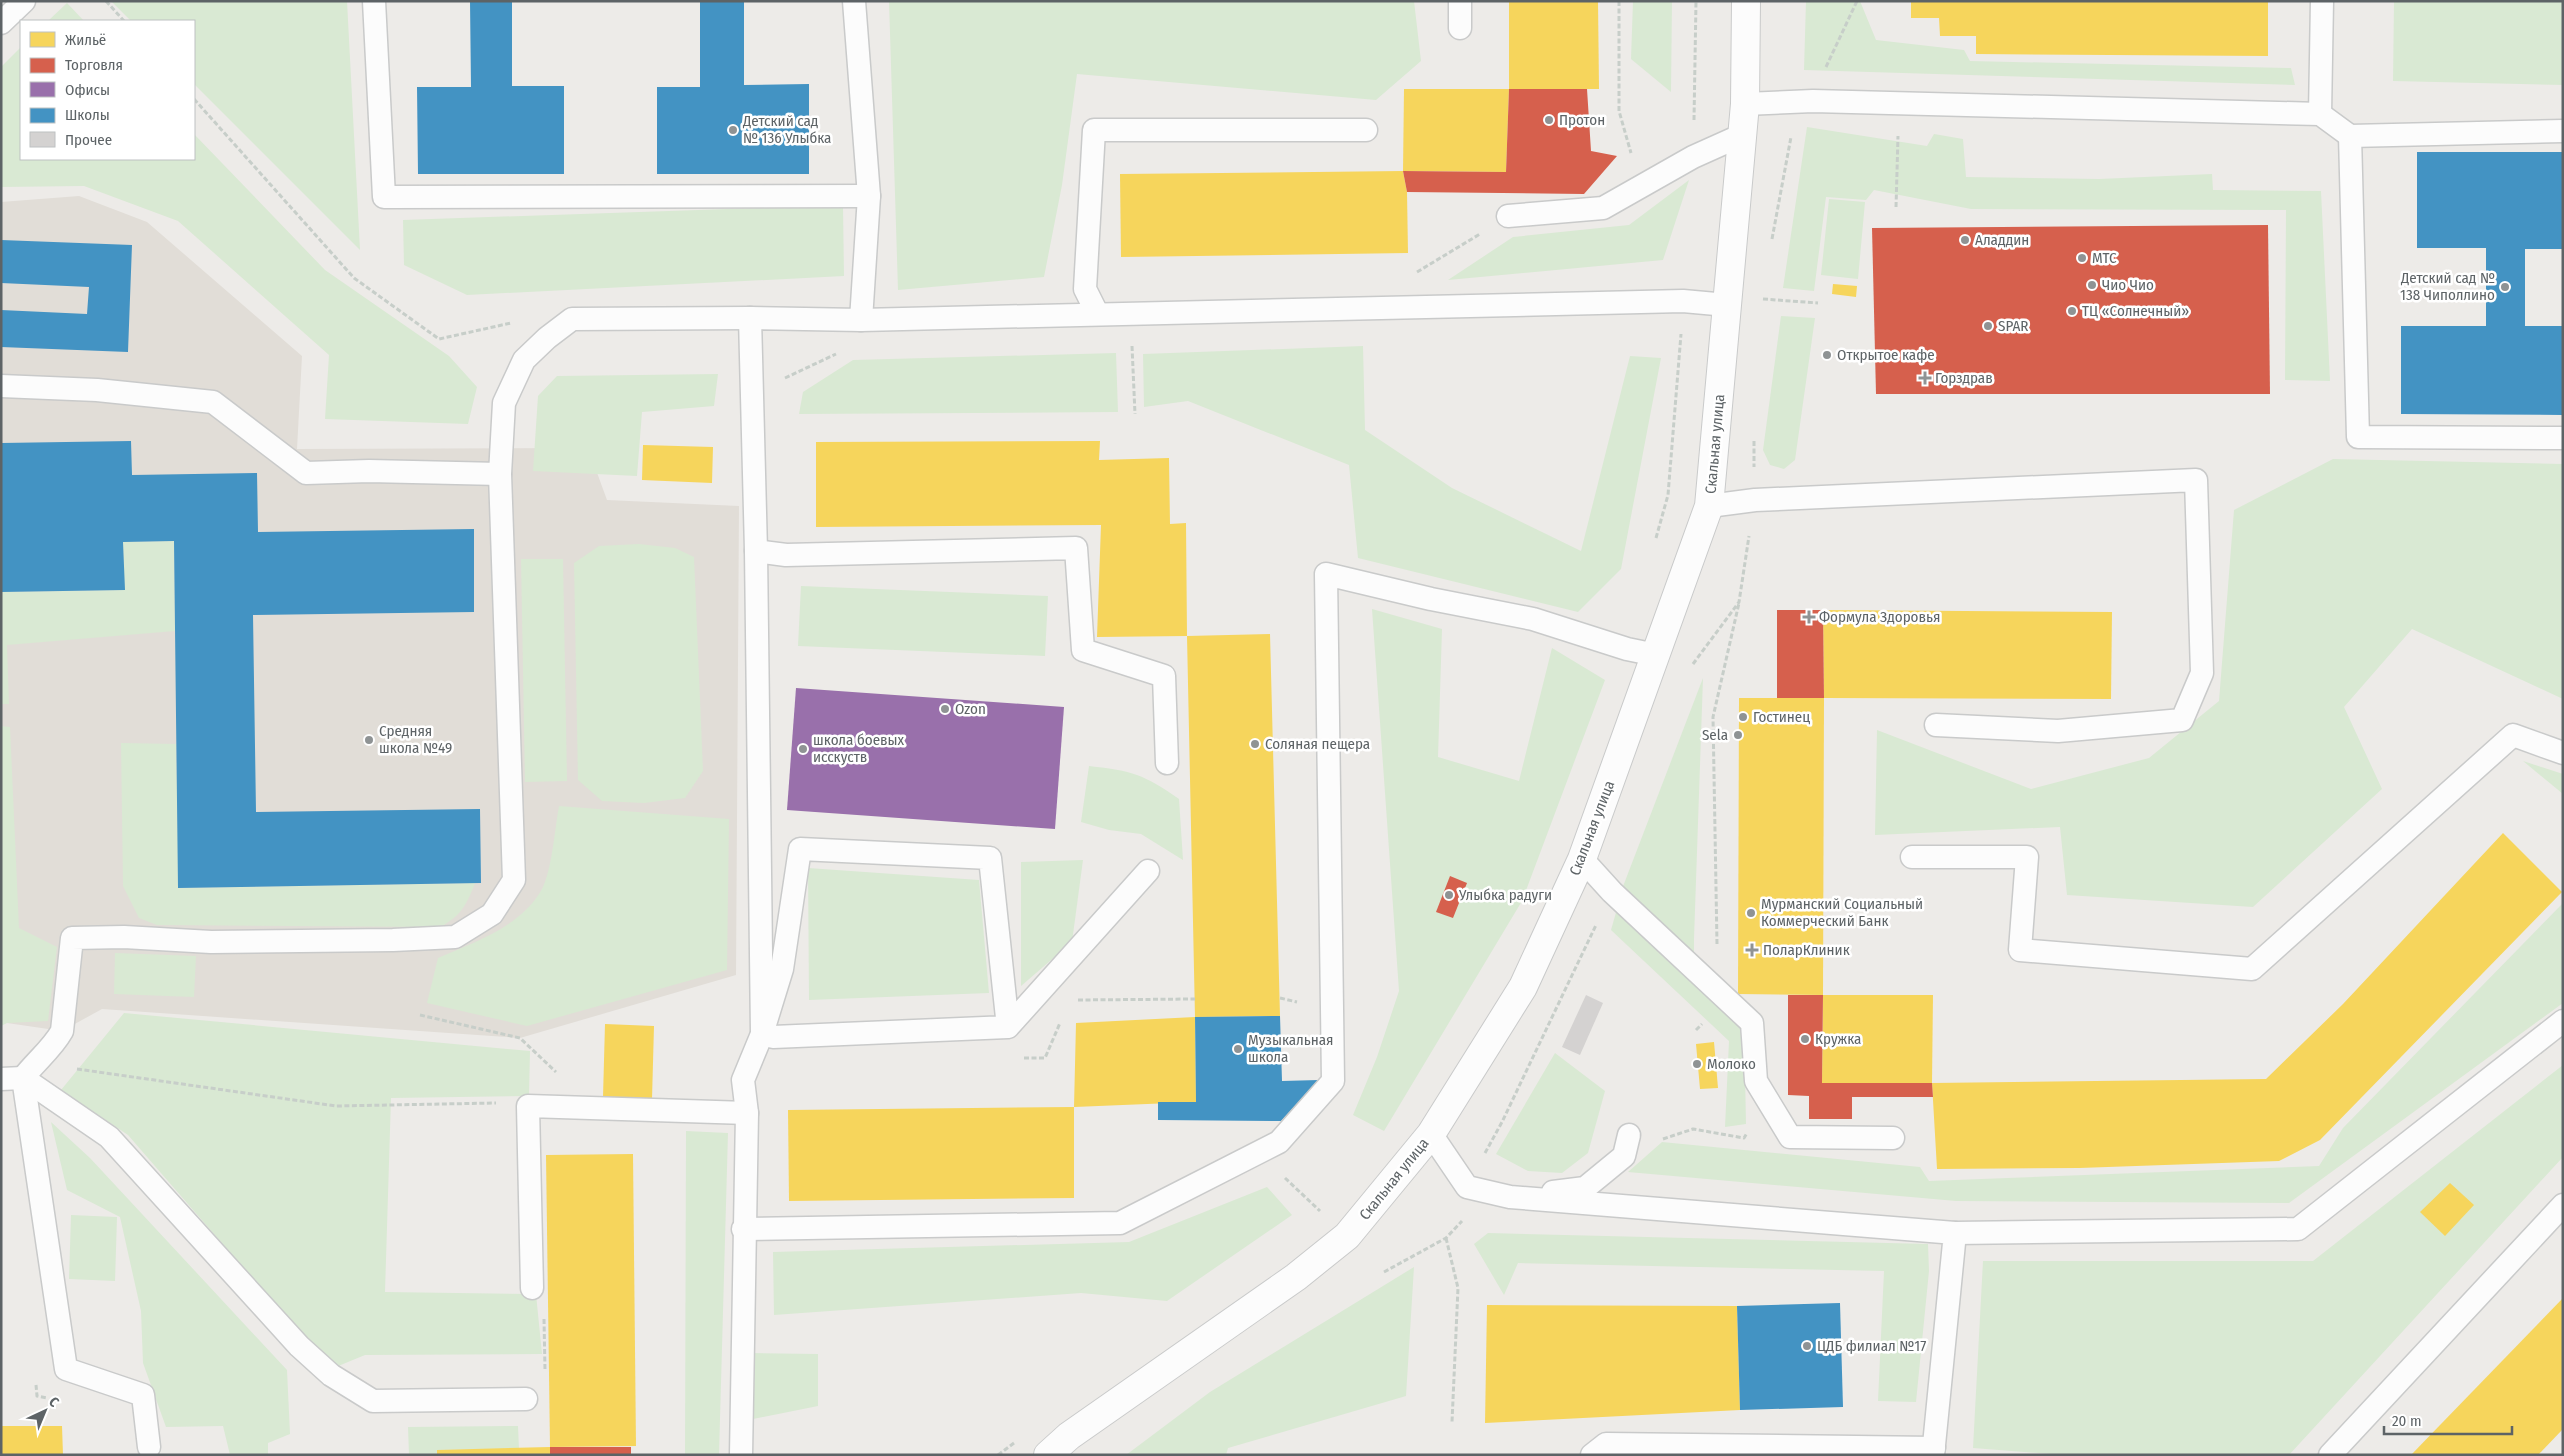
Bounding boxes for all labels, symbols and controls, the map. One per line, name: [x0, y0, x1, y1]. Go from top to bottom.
legend: [20, 20, 195, 160]
text: Жильё: [65, 31, 106, 49]
text: Торговля: [65, 56, 123, 74]
text: Офисы: [65, 81, 110, 99]
text: Школы: [65, 106, 110, 124]
place label: Протон: [1559, 111, 1605, 129]
place label: Детский сад № 136 Улыбка: [742, 112, 831, 147]
marker: Протон: [1543, 114, 1555, 126]
marker: Детский сад № 136 Улыбка: [727, 124, 739, 136]
text: Прочее: [65, 131, 112, 149]
place label: Аладдин: [1975, 231, 2029, 249]
marker: Аладдин: [1959, 234, 1971, 246]
place label: МТС: [2092, 249, 2117, 267]
marker: МТС: [2076, 252, 2088, 264]
place label: Детский сад № 138 Чиполлино: [2400, 269, 2495, 304]
place label: Чио Чио: [2102, 276, 2154, 294]
marker: Чио Чио: [2086, 279, 2098, 291]
marker: Детский сад № 138 Чиполлино: [2499, 281, 2511, 293]
place label: ТЦ «Солнечный»: [2082, 302, 2189, 320]
marker: ТЦ «Солнечный»: [2066, 305, 2078, 317]
place label: SPAR: [1998, 317, 2028, 335]
marker: SPAR: [1982, 320, 1994, 332]
place label: Открытое кафе: [1837, 346, 1935, 364]
marker: Открытое кафе: [1821, 349, 1833, 361]
place label: Горздрав: [1935, 369, 1993, 387]
marker: Горздрав: [1919, 372, 1931, 384]
street label: Скальная улица: [1702, 393, 1728, 495]
place label: Формула Здоровья: [1819, 608, 1940, 626]
marker: Формула Здоровья: [1803, 611, 1815, 623]
place label: Ozon: [955, 700, 986, 718]
marker: Ozon: [939, 703, 951, 715]
place label: Гостинец: [1753, 708, 1810, 726]
marker: Гостинец: [1737, 711, 1749, 723]
place label: Средняя школа №49: [379, 722, 452, 757]
place label: Sela: [1702, 726, 1728, 744]
marker: Sela: [1732, 729, 1744, 741]
place label: школа боевых исскуств: [813, 731, 905, 766]
marker: Средняя школа №49: [363, 734, 375, 746]
place label: Соляная пещера: [1265, 735, 1370, 753]
marker: Соляная пещера: [1249, 738, 1261, 750]
marker: школа боевых исскуств: [797, 743, 809, 755]
street label: Скальная улица: [1566, 778, 1618, 878]
place label: Улыбка радуги: [1458, 886, 1552, 904]
marker: Улыбка радуги: [1443, 889, 1455, 901]
place label: Мурманский Социальный Коммерческий Банк: [1761, 895, 1923, 930]
marker: Мурманский Социальный Коммерческий Банк: [1745, 907, 1757, 919]
place label: ПоларКлиник: [1763, 941, 1850, 959]
marker: ПоларКлиник: [1745, 943, 1759, 957]
place label: Кружка: [1815, 1030, 1861, 1048]
place label: Музыкальная школа: [1248, 1031, 1334, 1066]
marker: Кружка: [1799, 1033, 1811, 1045]
marker: Музыкальная школа: [1232, 1043, 1244, 1055]
place label: Молоко: [1707, 1055, 1756, 1073]
marker: Молоко: [1691, 1058, 1703, 1070]
street label: Скальная улица: [1356, 1134, 1432, 1224]
place label: ЦДБ филиал №17: [1817, 1337, 1926, 1355]
marker: ЦДБ филиал №17: [1801, 1340, 1813, 1352]
north arrow: [20, 1386, 70, 1436]
text: С: [45, 1393, 63, 1411]
scale bar: [2384, 1404, 2512, 1436]
text: 20 m: [2392, 1412, 2422, 1430]

